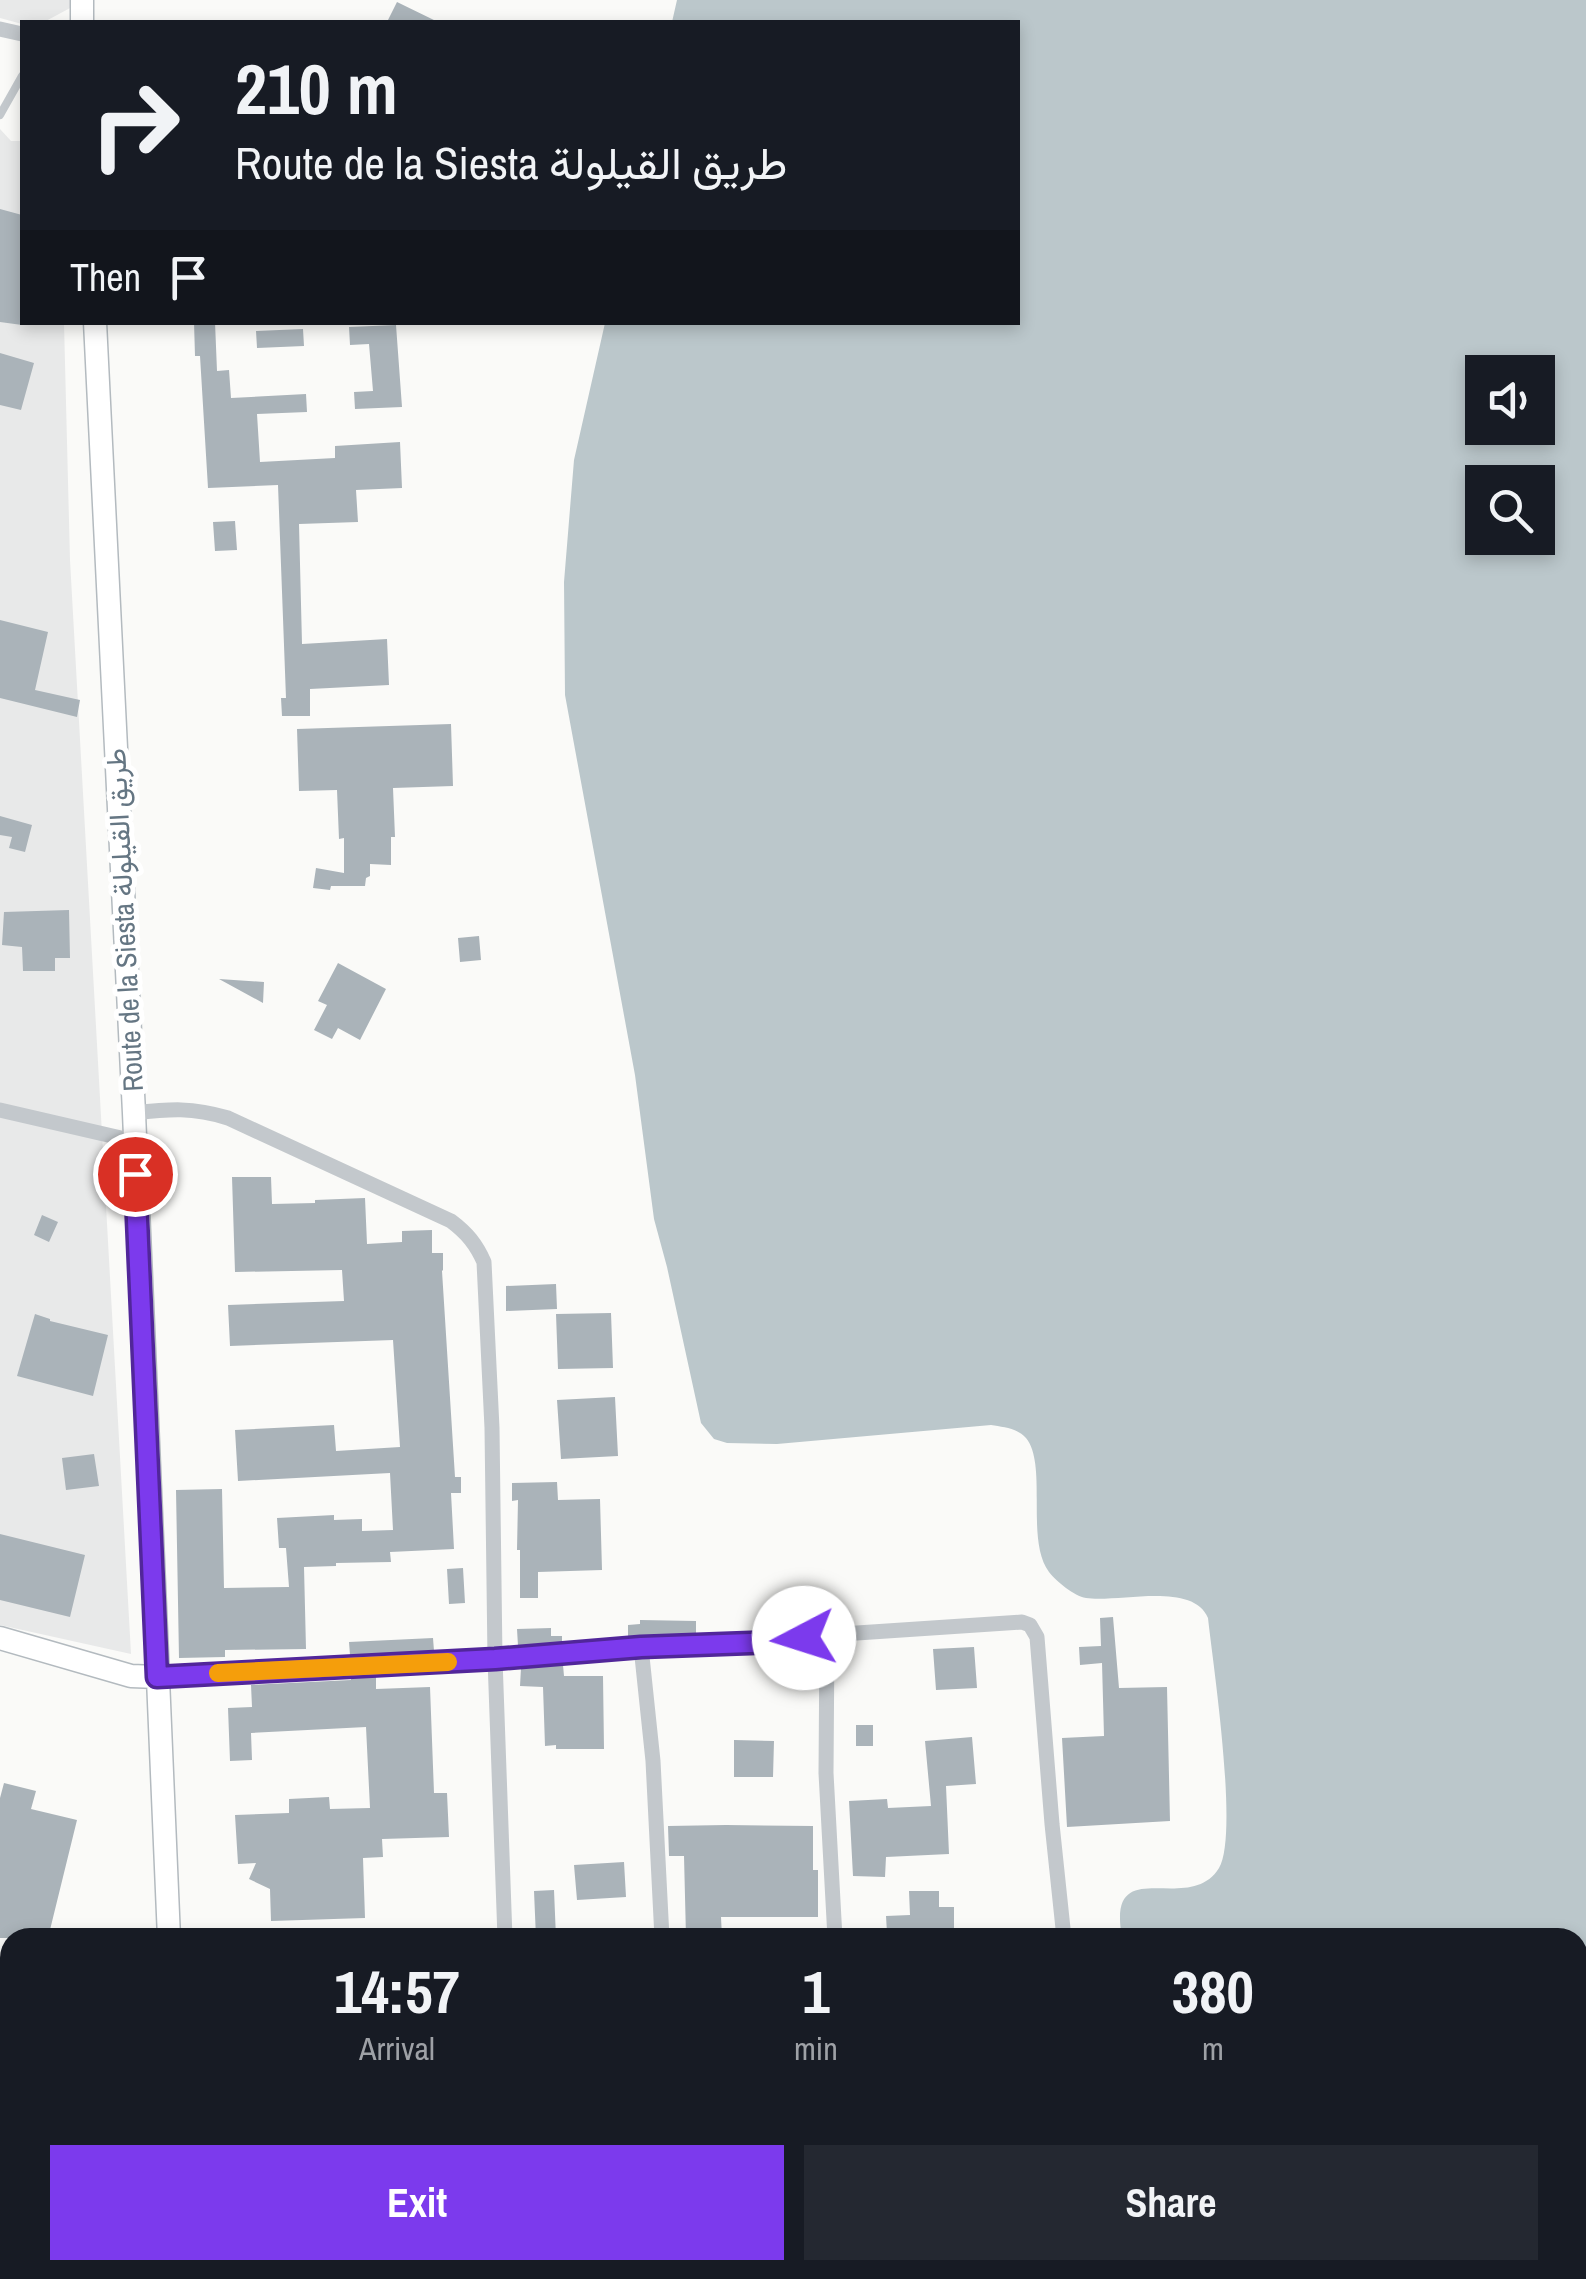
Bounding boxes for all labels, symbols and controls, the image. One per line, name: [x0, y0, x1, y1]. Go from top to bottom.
text: 210 m: [235, 42, 398, 136]
icon: right: [70, 60, 200, 190]
text: Route de la Siesta طريق القيلولة: [235, 132, 787, 193]
icon: arrive: [161, 250, 216, 305]
text: Then: [70, 252, 141, 303]
map controls: [1465, 355, 1555, 555]
button: sound: [1465, 355, 1555, 445]
button: search: [1465, 465, 1555, 555]
street label: Route de la Siesta طريق القيلولة: [96, 747, 152, 1093]
pin: [93, 1132, 178, 1217]
icon: arrive: [108, 1147, 163, 1202]
position arrow: [752, 1586, 856, 1690]
text: 14:57: [334, 1951, 460, 2032]
text: 1: [802, 1951, 830, 2032]
text: 380: [1172, 1951, 1254, 2032]
text: Arrival: [359, 2027, 435, 2070]
text: min: [794, 2027, 838, 2070]
text: m: [1202, 2027, 1224, 2070]
button: Exit: [50, 2145, 784, 2260]
button: Share: [804, 2145, 1538, 2260]

